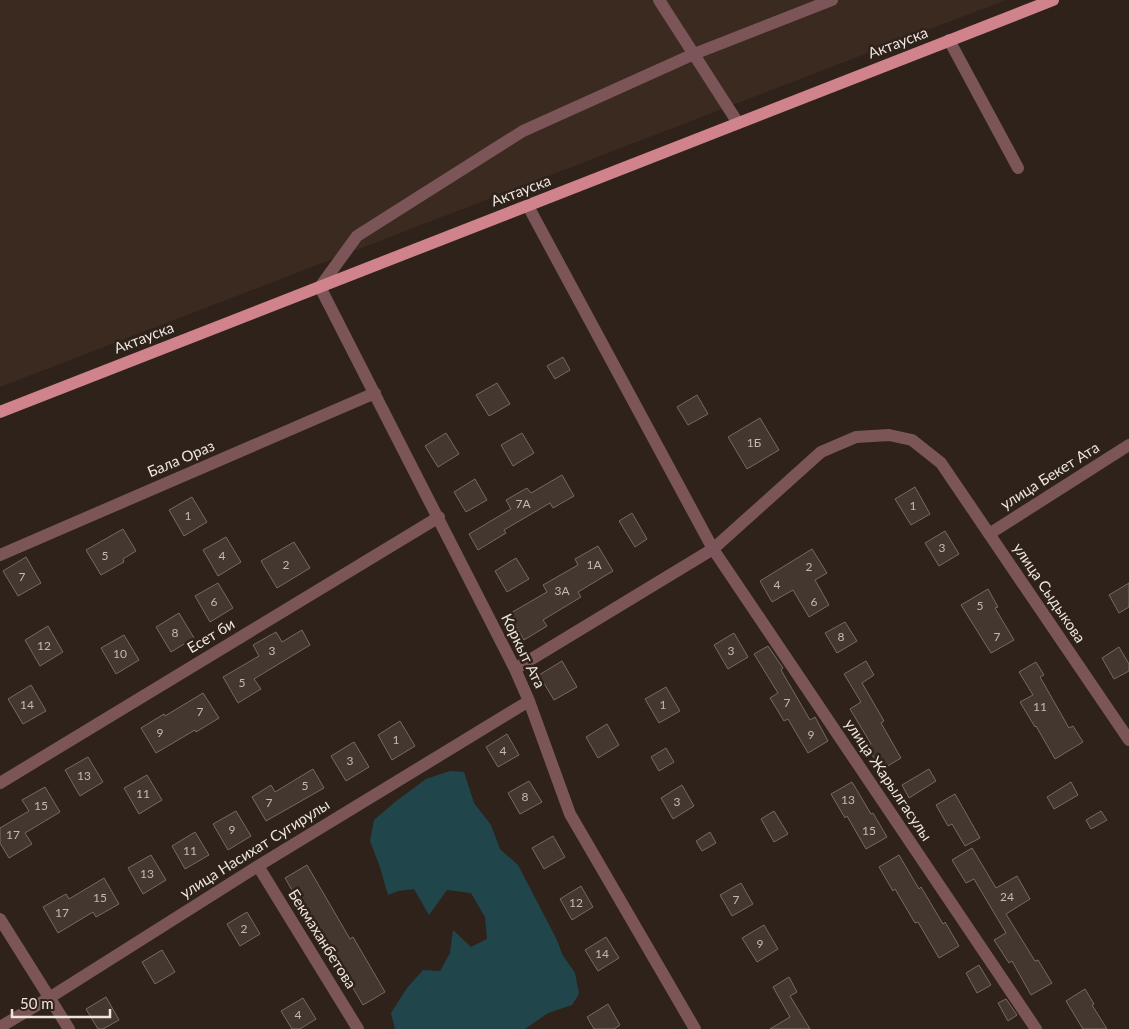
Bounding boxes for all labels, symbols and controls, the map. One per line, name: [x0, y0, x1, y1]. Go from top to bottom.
street label: Актауска: [865, 22, 930, 62]
street label: Актауска: [488, 170, 553, 210]
street label: Актауска: [111, 317, 176, 357]
house number: 1Б: [747, 435, 761, 450]
street label: Бала Ораз: [144, 436, 217, 480]
street label: улица Бекет Ата: [997, 438, 1102, 513]
house number: 7А: [515, 496, 531, 511]
house number: 1: [910, 498, 917, 513]
house number: 1: [185, 508, 192, 523]
street label: улица Сыдыкова: [1010, 539, 1090, 646]
house number: 3: [939, 540, 946, 555]
house number: 5: [102, 548, 109, 563]
house number: 4: [219, 548, 226, 563]
house number: 2: [283, 557, 290, 572]
house number: 1А: [586, 557, 602, 572]
house number: 2: [806, 559, 813, 574]
house number: 7: [19, 569, 26, 584]
house number: 4: [774, 577, 781, 592]
house number: 3А: [554, 583, 570, 598]
house number: 6: [211, 594, 218, 609]
house number: 6: [811, 594, 818, 609]
house number: 5: [977, 598, 984, 613]
street label: Коркыт Ата: [498, 610, 550, 691]
street label: Есет би: [184, 614, 237, 656]
house number: 8: [172, 625, 179, 640]
house number: 8: [838, 629, 845, 644]
house number: 7: [994, 629, 1001, 644]
house number: 12: [37, 638, 51, 653]
house number: 3: [269, 643, 276, 658]
house number: 3: [728, 643, 735, 658]
house number: 10: [113, 646, 127, 661]
house number: 5: [239, 675, 246, 690]
house number: 7: [784, 695, 791, 710]
house number: 14: [20, 697, 34, 712]
house number: 1: [660, 697, 667, 712]
house number: 11: [1033, 699, 1047, 714]
house number: 7: [197, 704, 204, 719]
street label: улица Жарылгасулы: [841, 715, 936, 844]
house number: 9: [157, 725, 164, 740]
house number: 9: [808, 727, 815, 742]
house number: 1: [393, 732, 400, 747]
house number: 4: [500, 743, 507, 758]
house number: 3: [347, 753, 354, 768]
house number: 13: [77, 768, 91, 783]
house number: 5: [302, 778, 309, 793]
house number: 11: [136, 786, 150, 801]
house number: 8: [522, 789, 529, 804]
house number: 13: [841, 792, 855, 807]
house number: 3: [674, 794, 681, 809]
street label: улица Насихат Сугирулы: [177, 795, 332, 902]
house number: 7: [266, 795, 273, 810]
house number: 15: [34, 798, 48, 813]
house number: 9: [229, 822, 236, 837]
house number: 15: [862, 823, 876, 838]
house number: 17: [6, 827, 20, 842]
house number: 11: [183, 843, 197, 858]
house number: 13: [140, 866, 154, 881]
street label: Бекмаханбетова: [285, 886, 361, 991]
house number: 24: [1000, 889, 1014, 904]
house number: 15: [93, 890, 107, 905]
house number: 7: [733, 892, 740, 907]
house number: 12: [569, 895, 583, 910]
house number: 17: [55, 905, 69, 920]
house number: 2: [241, 921, 248, 936]
house number: 9: [757, 936, 764, 951]
house number: 14: [595, 946, 609, 961]
scale bar: [12, 986, 110, 1018]
text: 50 m: [20, 994, 54, 1012]
house number: 4: [295, 1007, 302, 1022]

